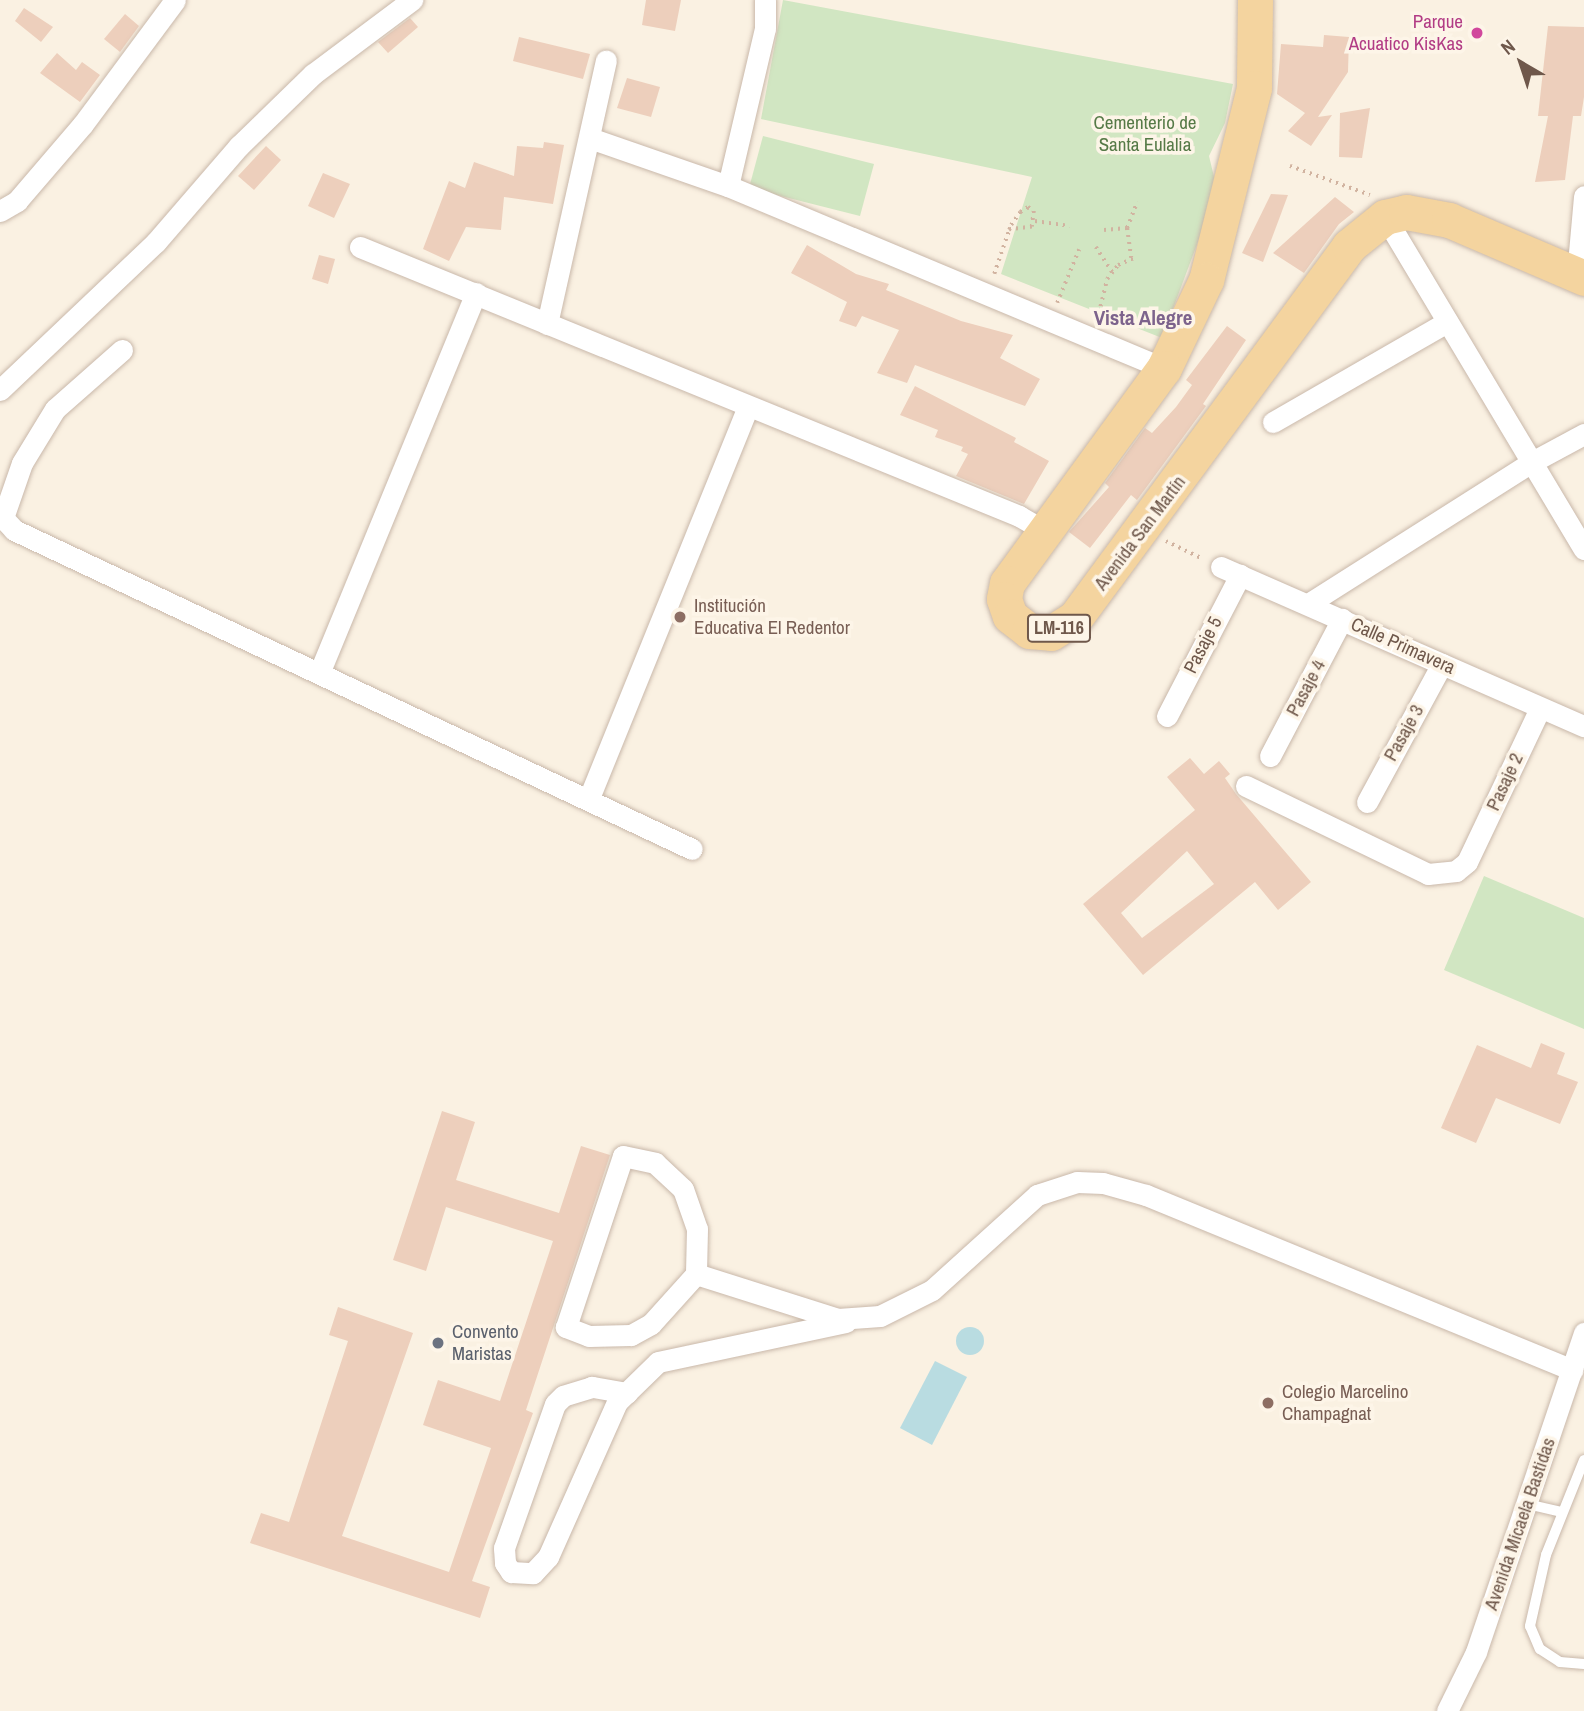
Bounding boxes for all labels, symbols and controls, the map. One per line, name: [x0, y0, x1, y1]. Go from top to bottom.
place label: Parque Acuatico KisKas: [1349, 11, 1463, 55]
marker: Parque Acuatico KisKas: [1469, 25, 1485, 41]
north arrow: [1486, 28, 1556, 98]
text: N: [1495, 33, 1520, 60]
park label: Cementerio de Santa Eulalia: [1093, 112, 1197, 156]
district label: Vista Alegre: [1093, 305, 1193, 331]
street label: Avenida San Martín: [1090, 471, 1190, 595]
place label: Institución Educativa El Redentor: [694, 595, 850, 639]
marker: Institución Educativa El Redentor: [672, 609, 688, 625]
street label: Pasaje 5: [1179, 613, 1227, 677]
street label: Calle Primavera: [1347, 613, 1459, 679]
road number: LM-116: [1026, 614, 1092, 642]
street label: Pasaje 4: [1282, 656, 1330, 720]
street label: Pasaje 3: [1379, 701, 1429, 765]
street label: Pasaje 2: [1482, 750, 1528, 814]
place label: Convento Maristas: [452, 1321, 519, 1365]
marker: Convento Maristas: [430, 1335, 446, 1351]
place label: Colegio Marcelino Champagnat: [1282, 1381, 1408, 1425]
marker: Colegio Marcelino Champagnat: [1260, 1395, 1276, 1411]
street label: Avenida Micaela Bastidas: [1480, 1435, 1560, 1613]

